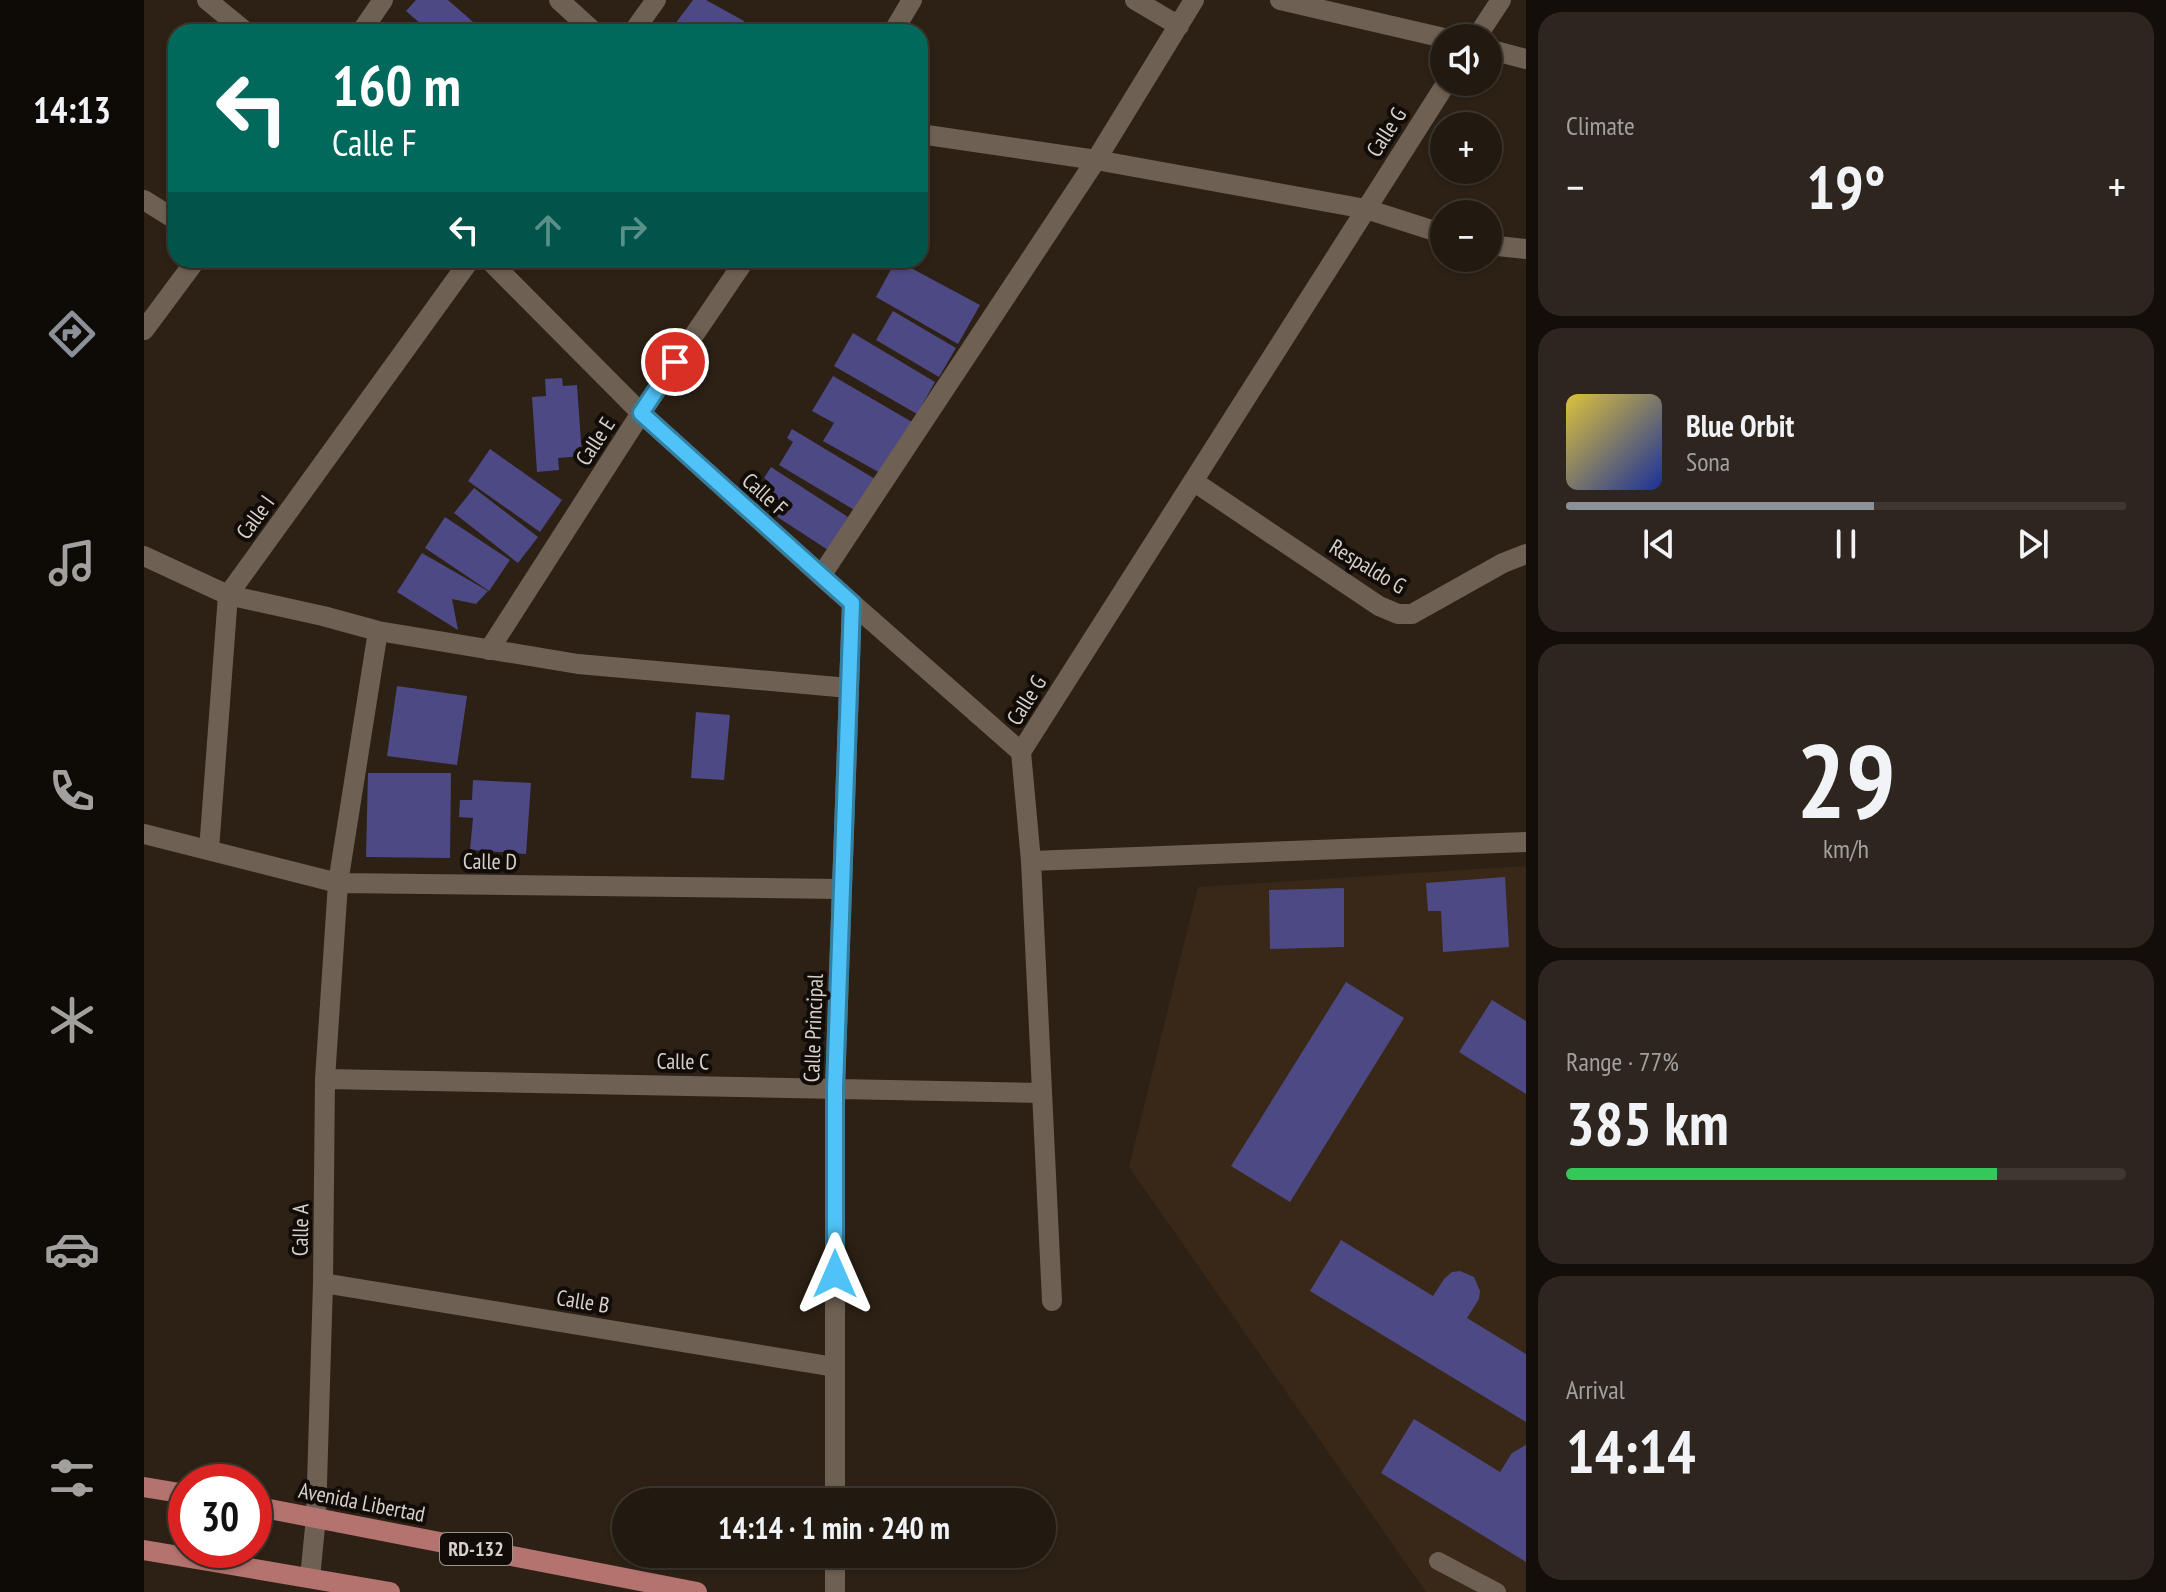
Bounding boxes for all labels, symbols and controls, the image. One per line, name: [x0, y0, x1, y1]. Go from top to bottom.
map controls: [1430, 24, 1502, 272]
button: sound: [1430, 24, 1502, 96]
text: 160 m: [332, 49, 461, 121]
icon: left: [200, 56, 304, 160]
text: 14:13: [33, 86, 111, 133]
street label: Calle G: [1360, 102, 1412, 162]
text: Climate: [1566, 109, 1635, 142]
button: +: [1430, 112, 1502, 184]
text: Calle F: [332, 119, 417, 166]
text: 19°: [1806, 148, 1886, 226]
text: −: [1566, 158, 1584, 215]
text: +: [2108, 158, 2126, 215]
button: −: [1430, 200, 1502, 272]
icon: left: [442, 208, 486, 252]
icon: ahead: [526, 208, 570, 252]
icon: right: [610, 208, 654, 252]
icon: directions: [44, 306, 100, 362]
pin: [641, 328, 709, 396]
icon: arrive: [653, 340, 697, 384]
text: Blue Orbit: [1686, 406, 1794, 445]
street label: Calle E: [569, 412, 621, 470]
text: Sona: [1686, 445, 1730, 478]
street label: Calle F: [736, 466, 794, 522]
street label: Calle I: [230, 489, 280, 545]
icon: previous: [1637, 522, 1681, 566]
icon: pause: [1824, 522, 1868, 566]
icon: next: [2011, 522, 2055, 566]
street label: Respaldo G: [1325, 532, 1411, 600]
icon: music: [44, 535, 100, 591]
street label: Calle G: [1000, 670, 1052, 730]
text: 29: [1796, 712, 1896, 847]
icon: phone: [44, 763, 100, 819]
text: km/h: [1823, 832, 1869, 865]
street label: Calle D: [463, 847, 517, 875]
street label: Calle Principal: [797, 972, 829, 1083]
icon: climate: [44, 992, 100, 1048]
text: Range · 77%: [1566, 1045, 1679, 1078]
street label: Calle C: [656, 1047, 710, 1075]
text: 385 km: [1566, 1084, 1729, 1162]
street label: Calle A: [286, 1203, 314, 1256]
icon: car: [44, 1221, 100, 1277]
position arrow: [793, 1232, 877, 1316]
street label: Calle B: [555, 1283, 611, 1319]
text: Arrival: [1566, 1373, 1625, 1406]
text: 14:14: [1566, 1412, 1696, 1490]
icon: filters: [44, 1450, 100, 1506]
speed limit sign: 30: [168, 1464, 272, 1568]
street label: Avenida Libertad: [296, 1476, 428, 1528]
text: 14:14 · 1 min · 240 m: [718, 1508, 950, 1547]
road number: RD-132: [440, 1533, 512, 1565]

